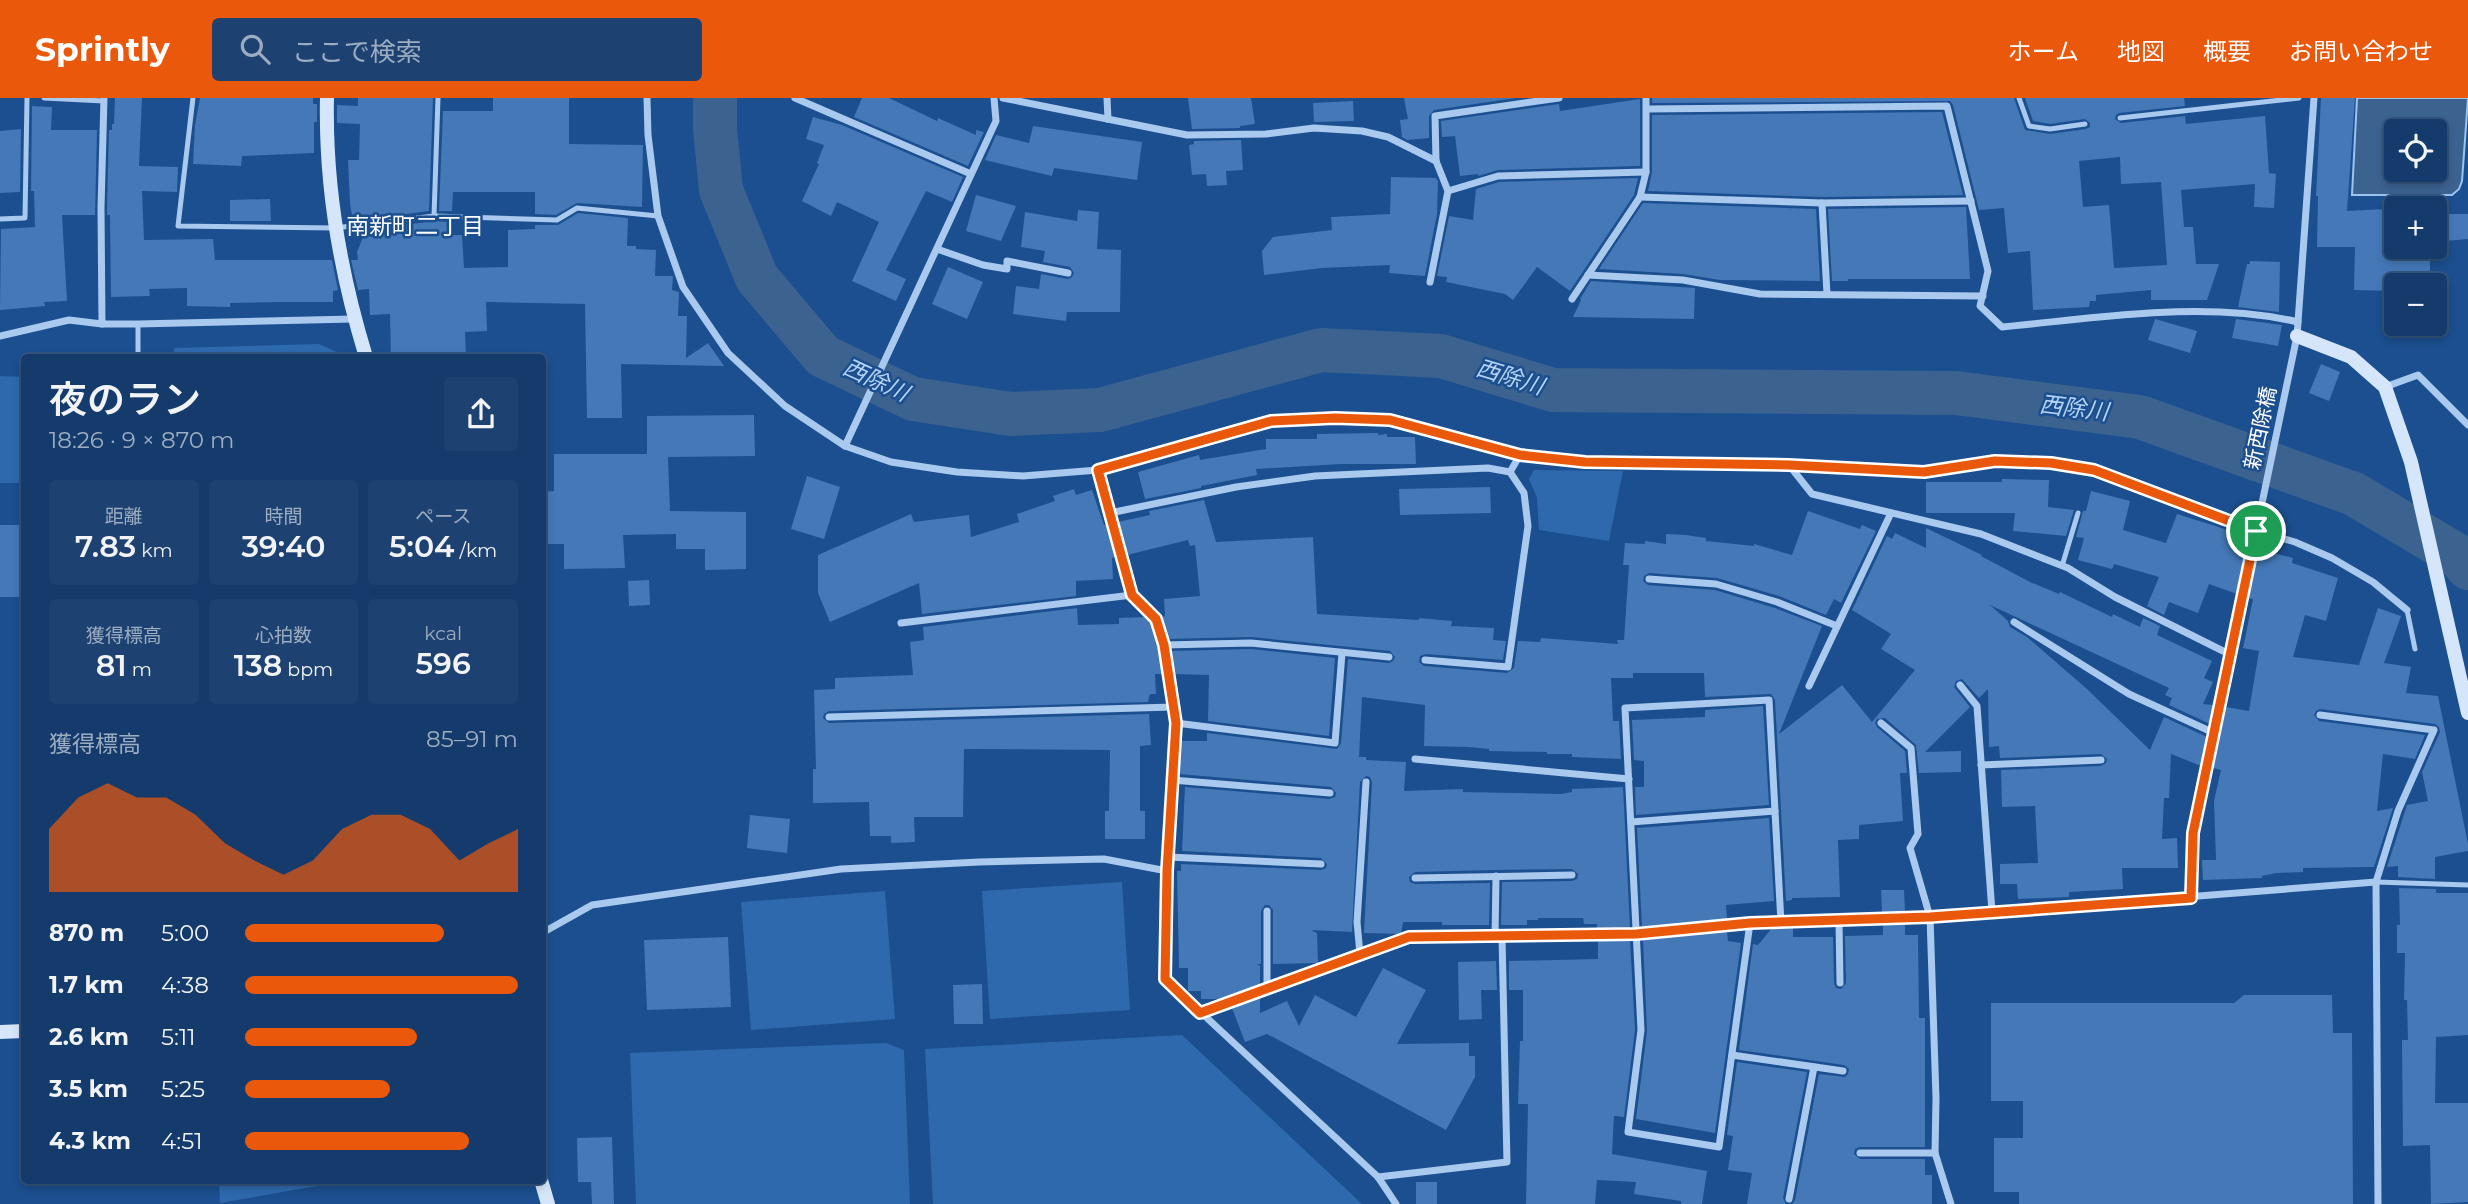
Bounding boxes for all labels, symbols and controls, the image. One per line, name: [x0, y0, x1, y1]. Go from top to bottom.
search box: [212, 18, 702, 81]
text: Sprintly: [35, 29, 170, 69]
icon: search: [236, 30, 274, 68]
text: ここで検索: [292, 36, 422, 68]
text: ホーム: [2008, 37, 2079, 66]
text: 地図: [2117, 37, 2165, 66]
text: 概要: [2203, 37, 2251, 66]
text: お問い合わせ: [2289, 37, 2433, 66]
map controls: [2384, 119, 2447, 336]
button: locate: [2384, 119, 2447, 182]
button: +: [2384, 196, 2447, 259]
district label: 南新町二丁目: [346, 212, 484, 240]
button: −: [2384, 273, 2447, 336]
water label: 西除川: [839, 353, 916, 409]
water label: 西除川: [1473, 354, 1550, 401]
text: 夜のラン: [49, 376, 201, 423]
button: share: [444, 377, 518, 451]
street label: 新西除橋: [2239, 384, 2281, 472]
water label: 西除川: [2038, 390, 2113, 426]
text: 18:26 · 9 × 870 m: [49, 426, 234, 454]
pin: [2226, 501, 2286, 561]
text: 距離: [105, 505, 143, 528]
text: 時間: [264, 505, 303, 528]
text: ペース: [415, 505, 471, 528]
icon: arrive: [2237, 512, 2275, 550]
text: 7.83: [75, 528, 136, 565]
text: 39:40: [241, 528, 326, 565]
text: 5:04: [389, 528, 454, 565]
text: km: [136, 539, 173, 562]
text: /km: [454, 539, 497, 562]
text: kcal: [424, 622, 462, 645]
text: 獲得標高: [86, 624, 162, 647]
text: 心拍数: [255, 624, 312, 647]
text: 596: [416, 645, 471, 682]
text: 81: [96, 647, 127, 684]
text: 138: [234, 647, 282, 684]
text: m: [127, 658, 152, 681]
text: bpm: [282, 658, 333, 681]
text: 85–91 m: [426, 725, 518, 753]
text: 獲得標高: [49, 730, 141, 758]
text: 870 m: [49, 919, 124, 947]
text: 5:00: [161, 919, 209, 947]
text: 1.7 km: [49, 971, 124, 999]
text: 4:38: [161, 971, 209, 999]
text: 2.6 km: [49, 1023, 129, 1051]
text: 5:11: [161, 1023, 196, 1051]
text: 3.5 km: [49, 1075, 128, 1103]
text: 5:25: [161, 1075, 205, 1103]
text: 4.3 km: [49, 1127, 131, 1155]
text: 4:51: [161, 1127, 203, 1155]

